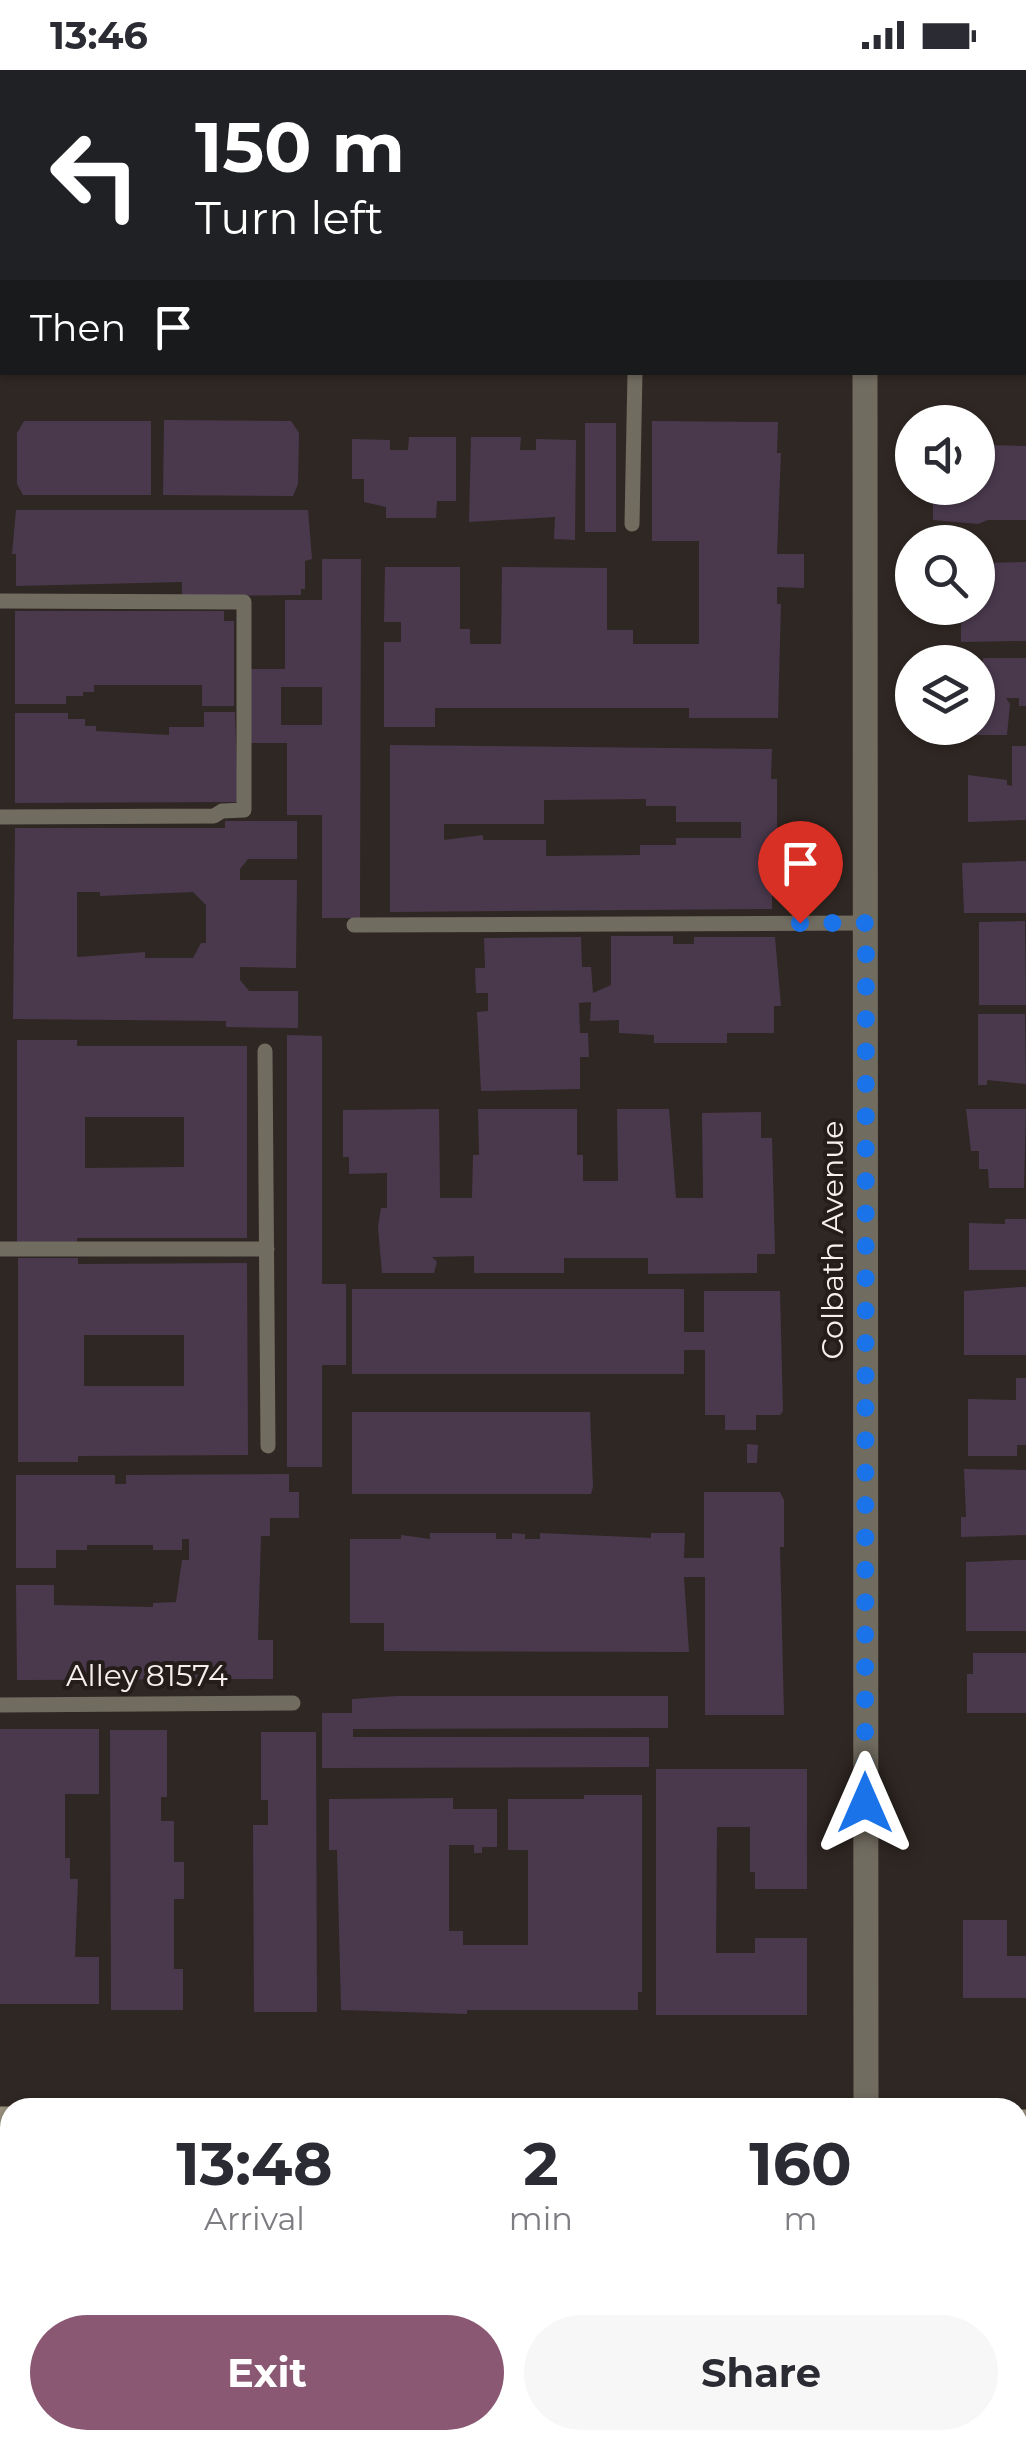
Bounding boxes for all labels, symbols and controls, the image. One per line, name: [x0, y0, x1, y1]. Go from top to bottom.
text: 13:46: [50, 12, 148, 59]
text: 150 m: [195, 104, 405, 190]
icon: left: [30, 110, 160, 240]
text: Turn left: [195, 190, 383, 245]
icon: arrive: [146, 300, 201, 355]
text: Then: [30, 304, 126, 351]
map controls: [895, 405, 995, 745]
button: sound: [895, 405, 995, 505]
button: search: [895, 525, 995, 625]
button: layers: [895, 645, 995, 745]
pin: [758, 821, 843, 924]
icon: arrive: [773, 836, 828, 891]
street label: Colbath Avenue: [814, 1121, 851, 1359]
street label: Alley 81574: [66, 1657, 228, 1694]
position arrow: [813, 1751, 917, 1855]
text: 13:48: [176, 2127, 333, 2200]
text: 2: [523, 2127, 559, 2200]
text: 160: [749, 2127, 852, 2200]
text: Arrival: [204, 2199, 305, 2238]
text: min: [509, 2199, 573, 2238]
text: m: [784, 2199, 817, 2238]
button: Exit: [30, 2315, 504, 2430]
button: Share: [524, 2315, 998, 2430]

